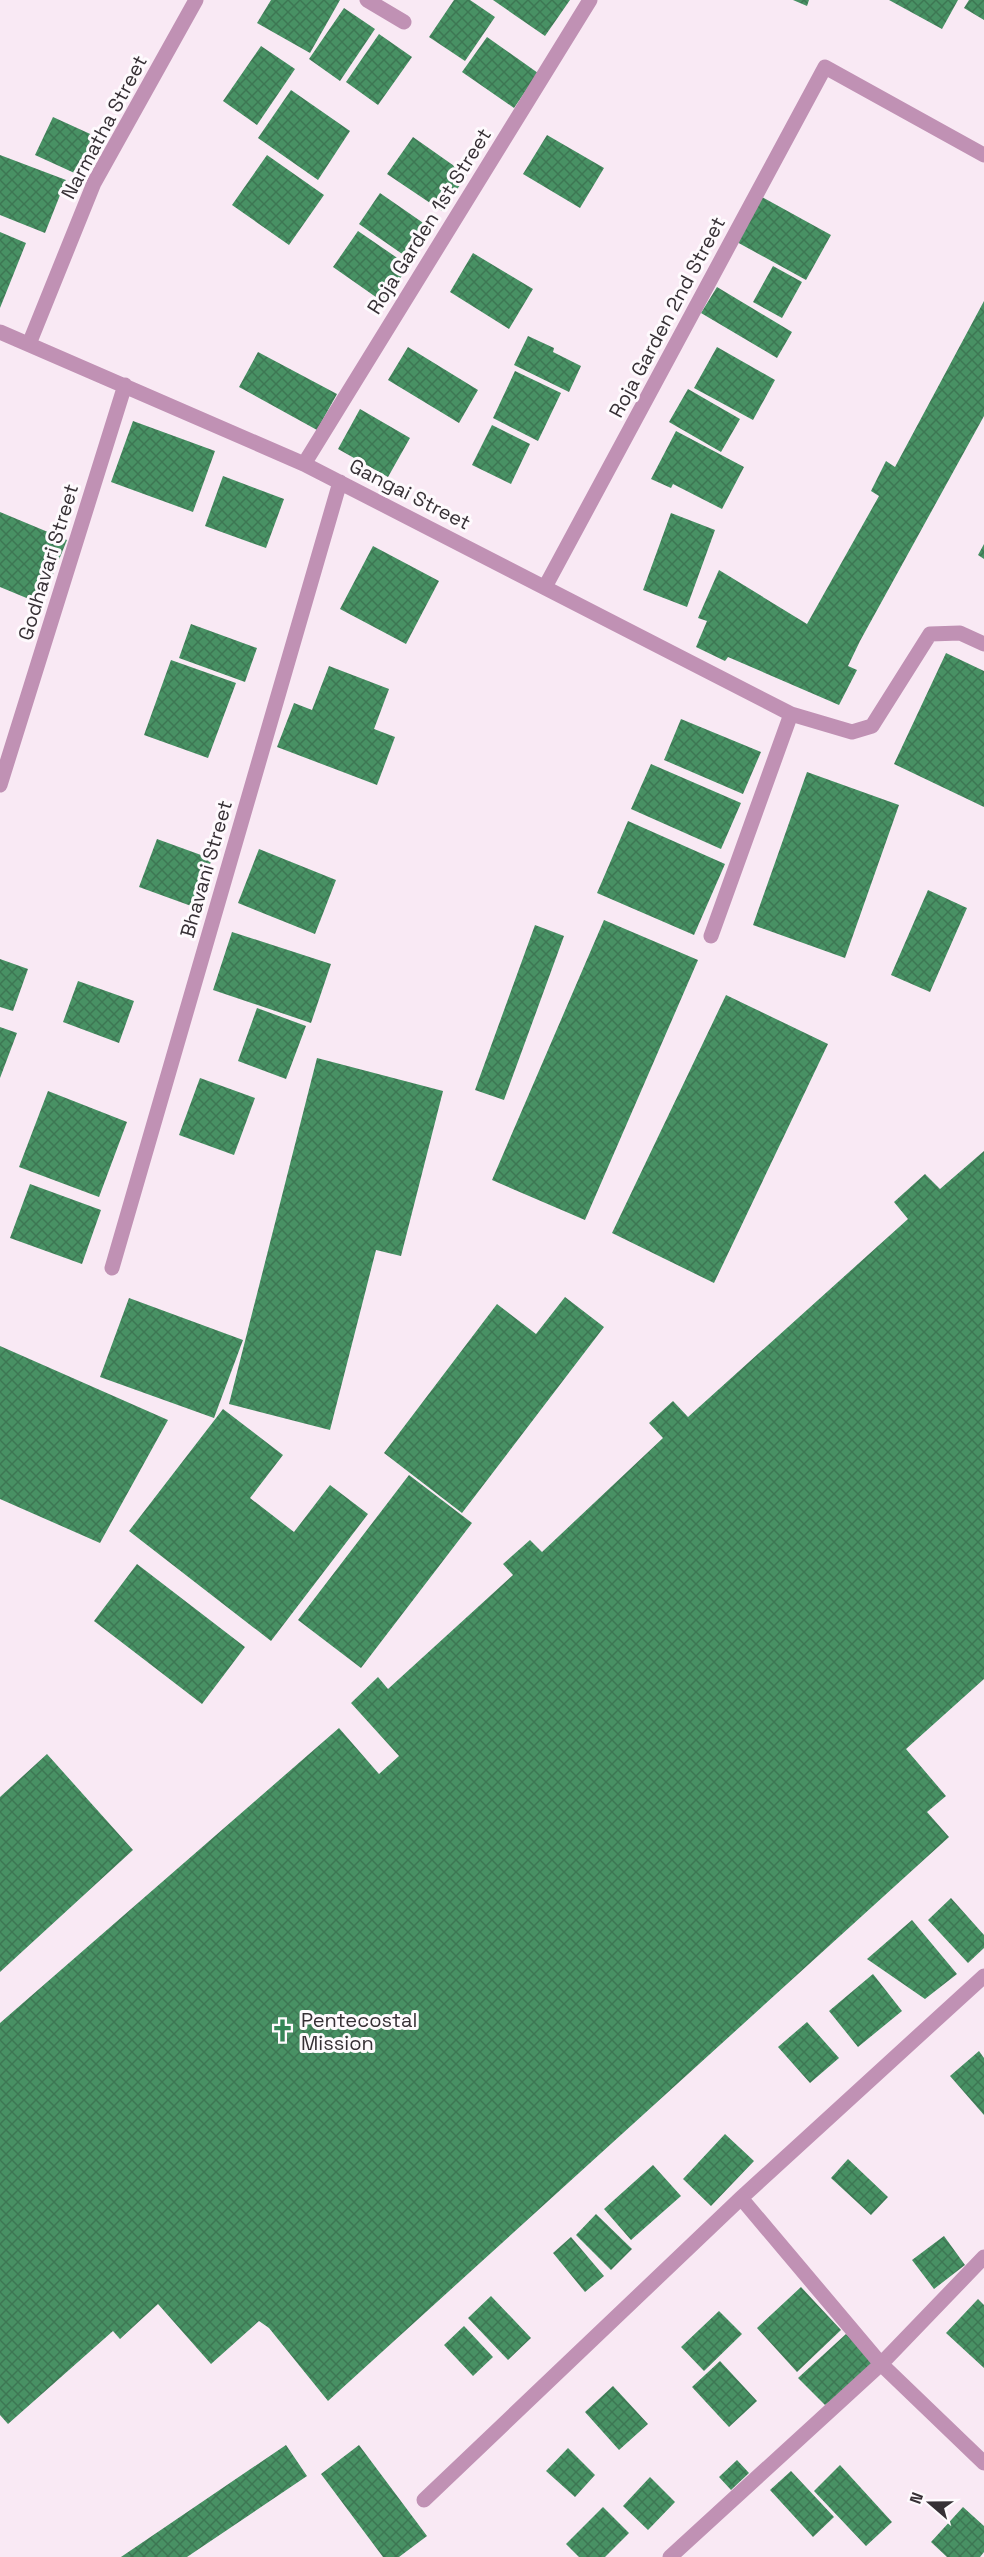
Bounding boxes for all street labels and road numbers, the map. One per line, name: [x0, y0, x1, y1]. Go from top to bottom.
street label: Narmatha Street: [55, 50, 153, 204]
street label: Roja Garden 1st Street: [361, 123, 497, 319]
street label: Roja Garden 2nd Street: [603, 212, 731, 422]
street label: Gangai Street: [345, 452, 475, 536]
street label: Godhavari Street: [12, 481, 84, 643]
street label: Bhavani Street: [174, 797, 238, 941]

